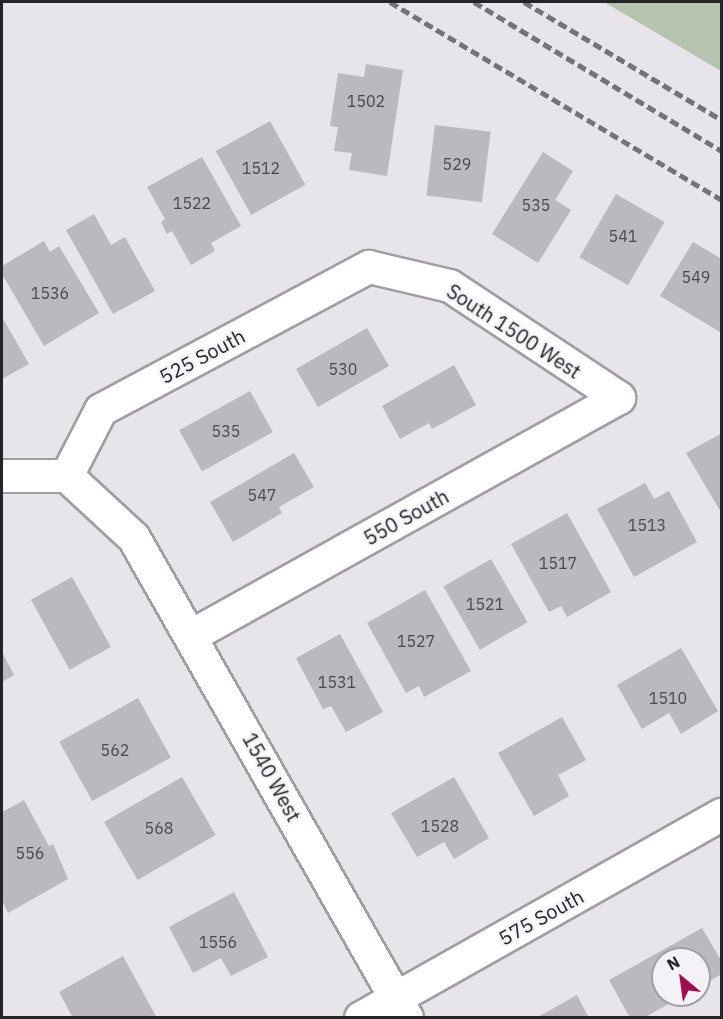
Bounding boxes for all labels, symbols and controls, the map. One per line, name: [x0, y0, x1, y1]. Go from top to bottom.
house number: 1502: [347, 91, 385, 111]
house number: 529: [443, 154, 471, 174]
house number: 1512: [242, 158, 280, 178]
house number: 1522: [173, 193, 211, 213]
house number: 535: [522, 195, 550, 215]
house number: 541: [609, 226, 637, 246]
house number: 549: [682, 267, 710, 287]
street label: South 1500 West: [442, 279, 586, 383]
house number: 1536: [31, 283, 69, 303]
street label: 525 South: [155, 324, 249, 388]
house number: 530: [329, 359, 357, 379]
house number: 535: [212, 421, 240, 441]
street label: 550 South: [359, 484, 453, 550]
house number: 547: [248, 485, 276, 505]
house number: 1513: [628, 515, 666, 535]
house number: 1517: [539, 553, 577, 573]
house number: 1521: [466, 594, 504, 614]
house number: 1527: [397, 631, 435, 651]
house number: 1531: [318, 672, 356, 692]
house number: 1510: [649, 688, 687, 708]
street label: 1540 West: [238, 728, 306, 826]
house number: 562: [101, 740, 129, 760]
house number: 1528: [421, 816, 459, 836]
house number: 568: [145, 818, 173, 838]
house number: 556: [16, 843, 44, 863]
street label: 575 South: [494, 884, 588, 950]
house number: 1556: [199, 932, 237, 952]
north arrow: [651, 947, 711, 1007]
text: N: [663, 951, 683, 975]

